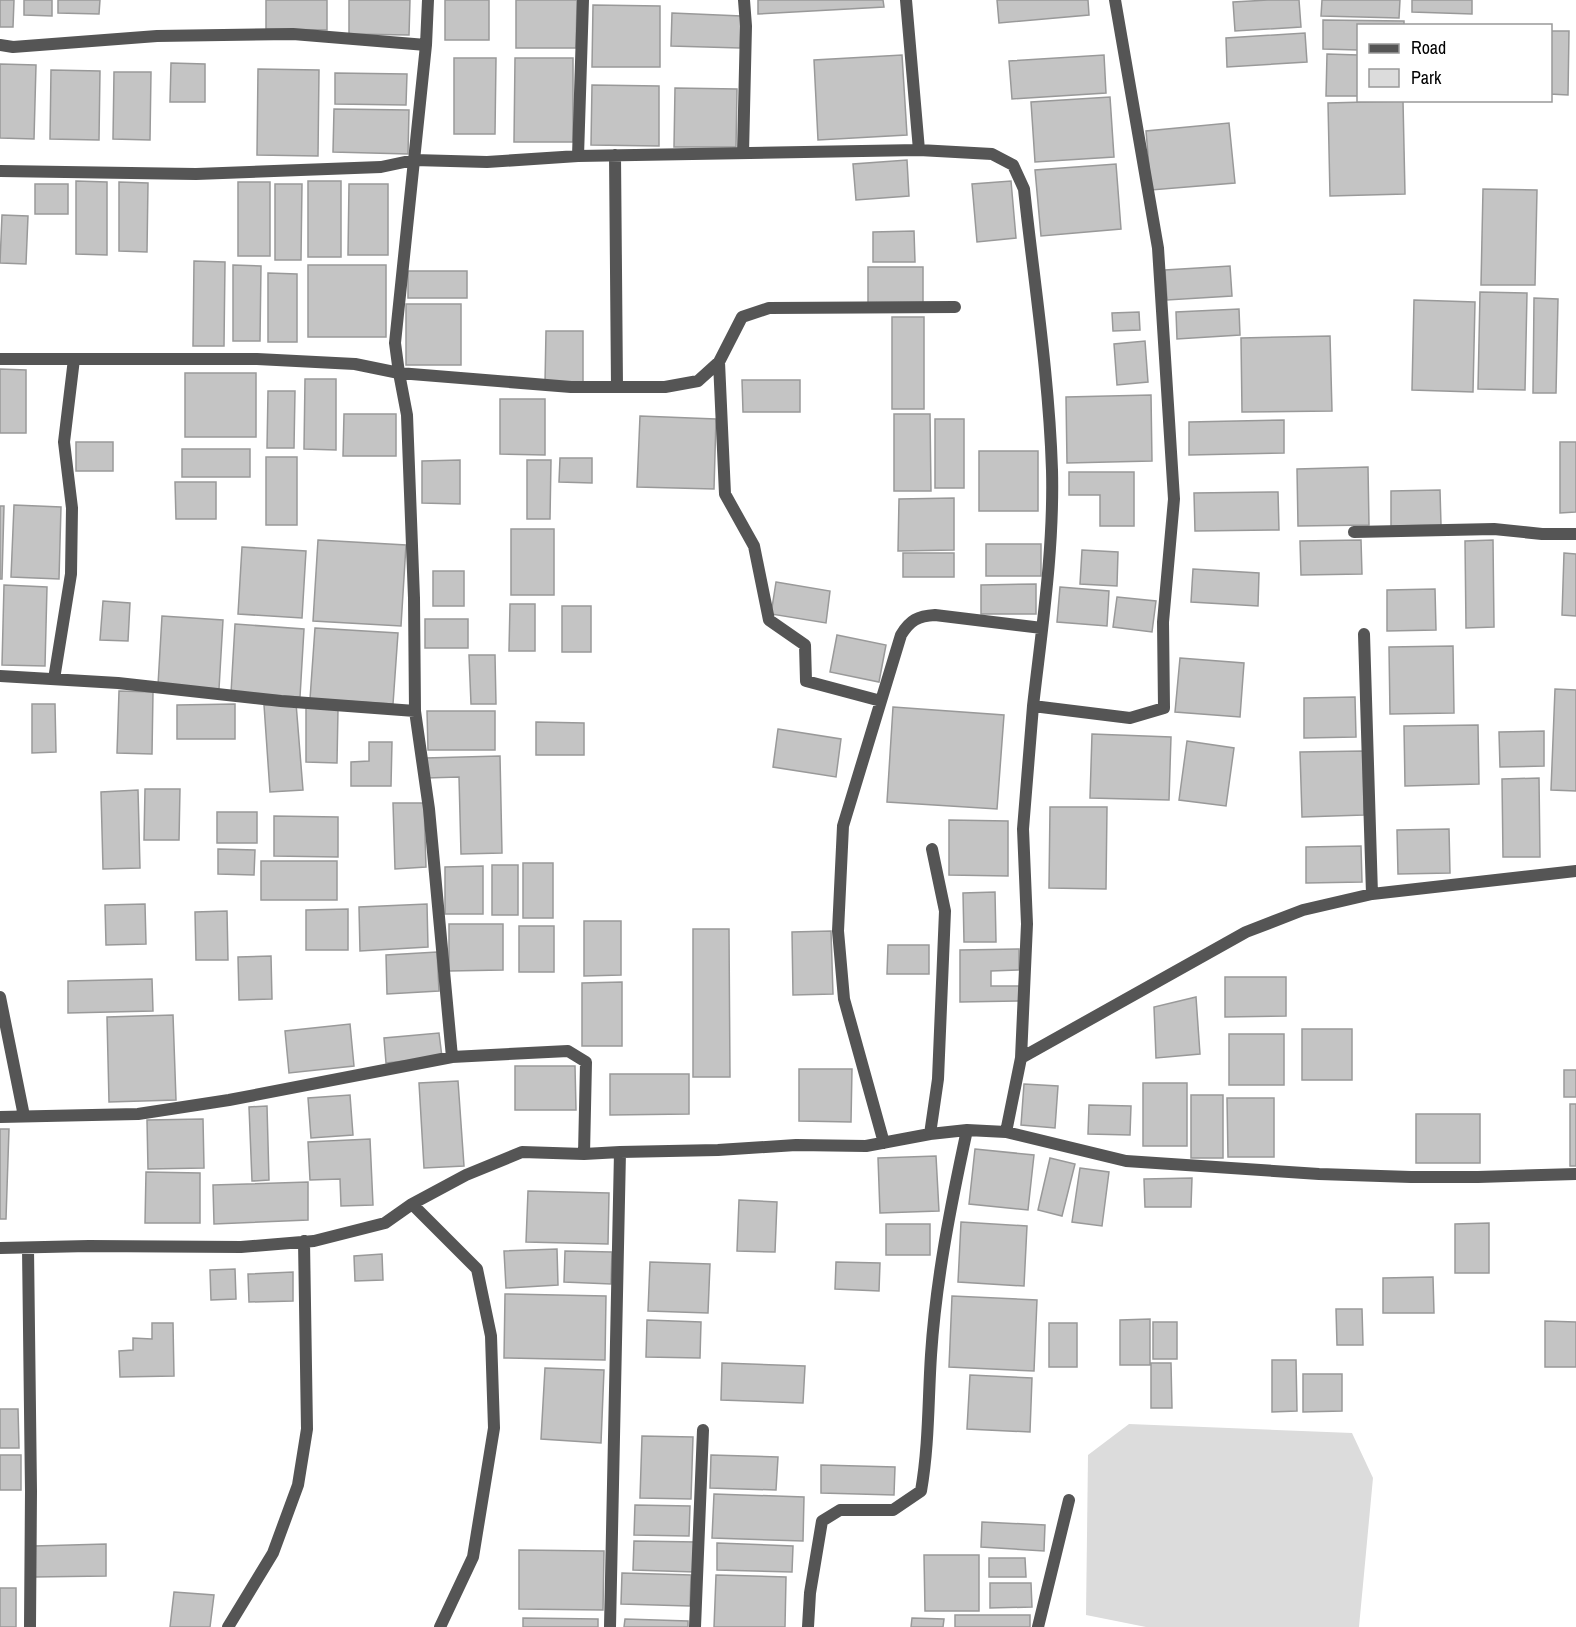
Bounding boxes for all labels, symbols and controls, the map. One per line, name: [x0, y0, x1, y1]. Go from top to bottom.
legend: [1357, 24, 1552, 102]
text: Road: [1411, 35, 1446, 60]
text: Park: [1411, 65, 1442, 90]

